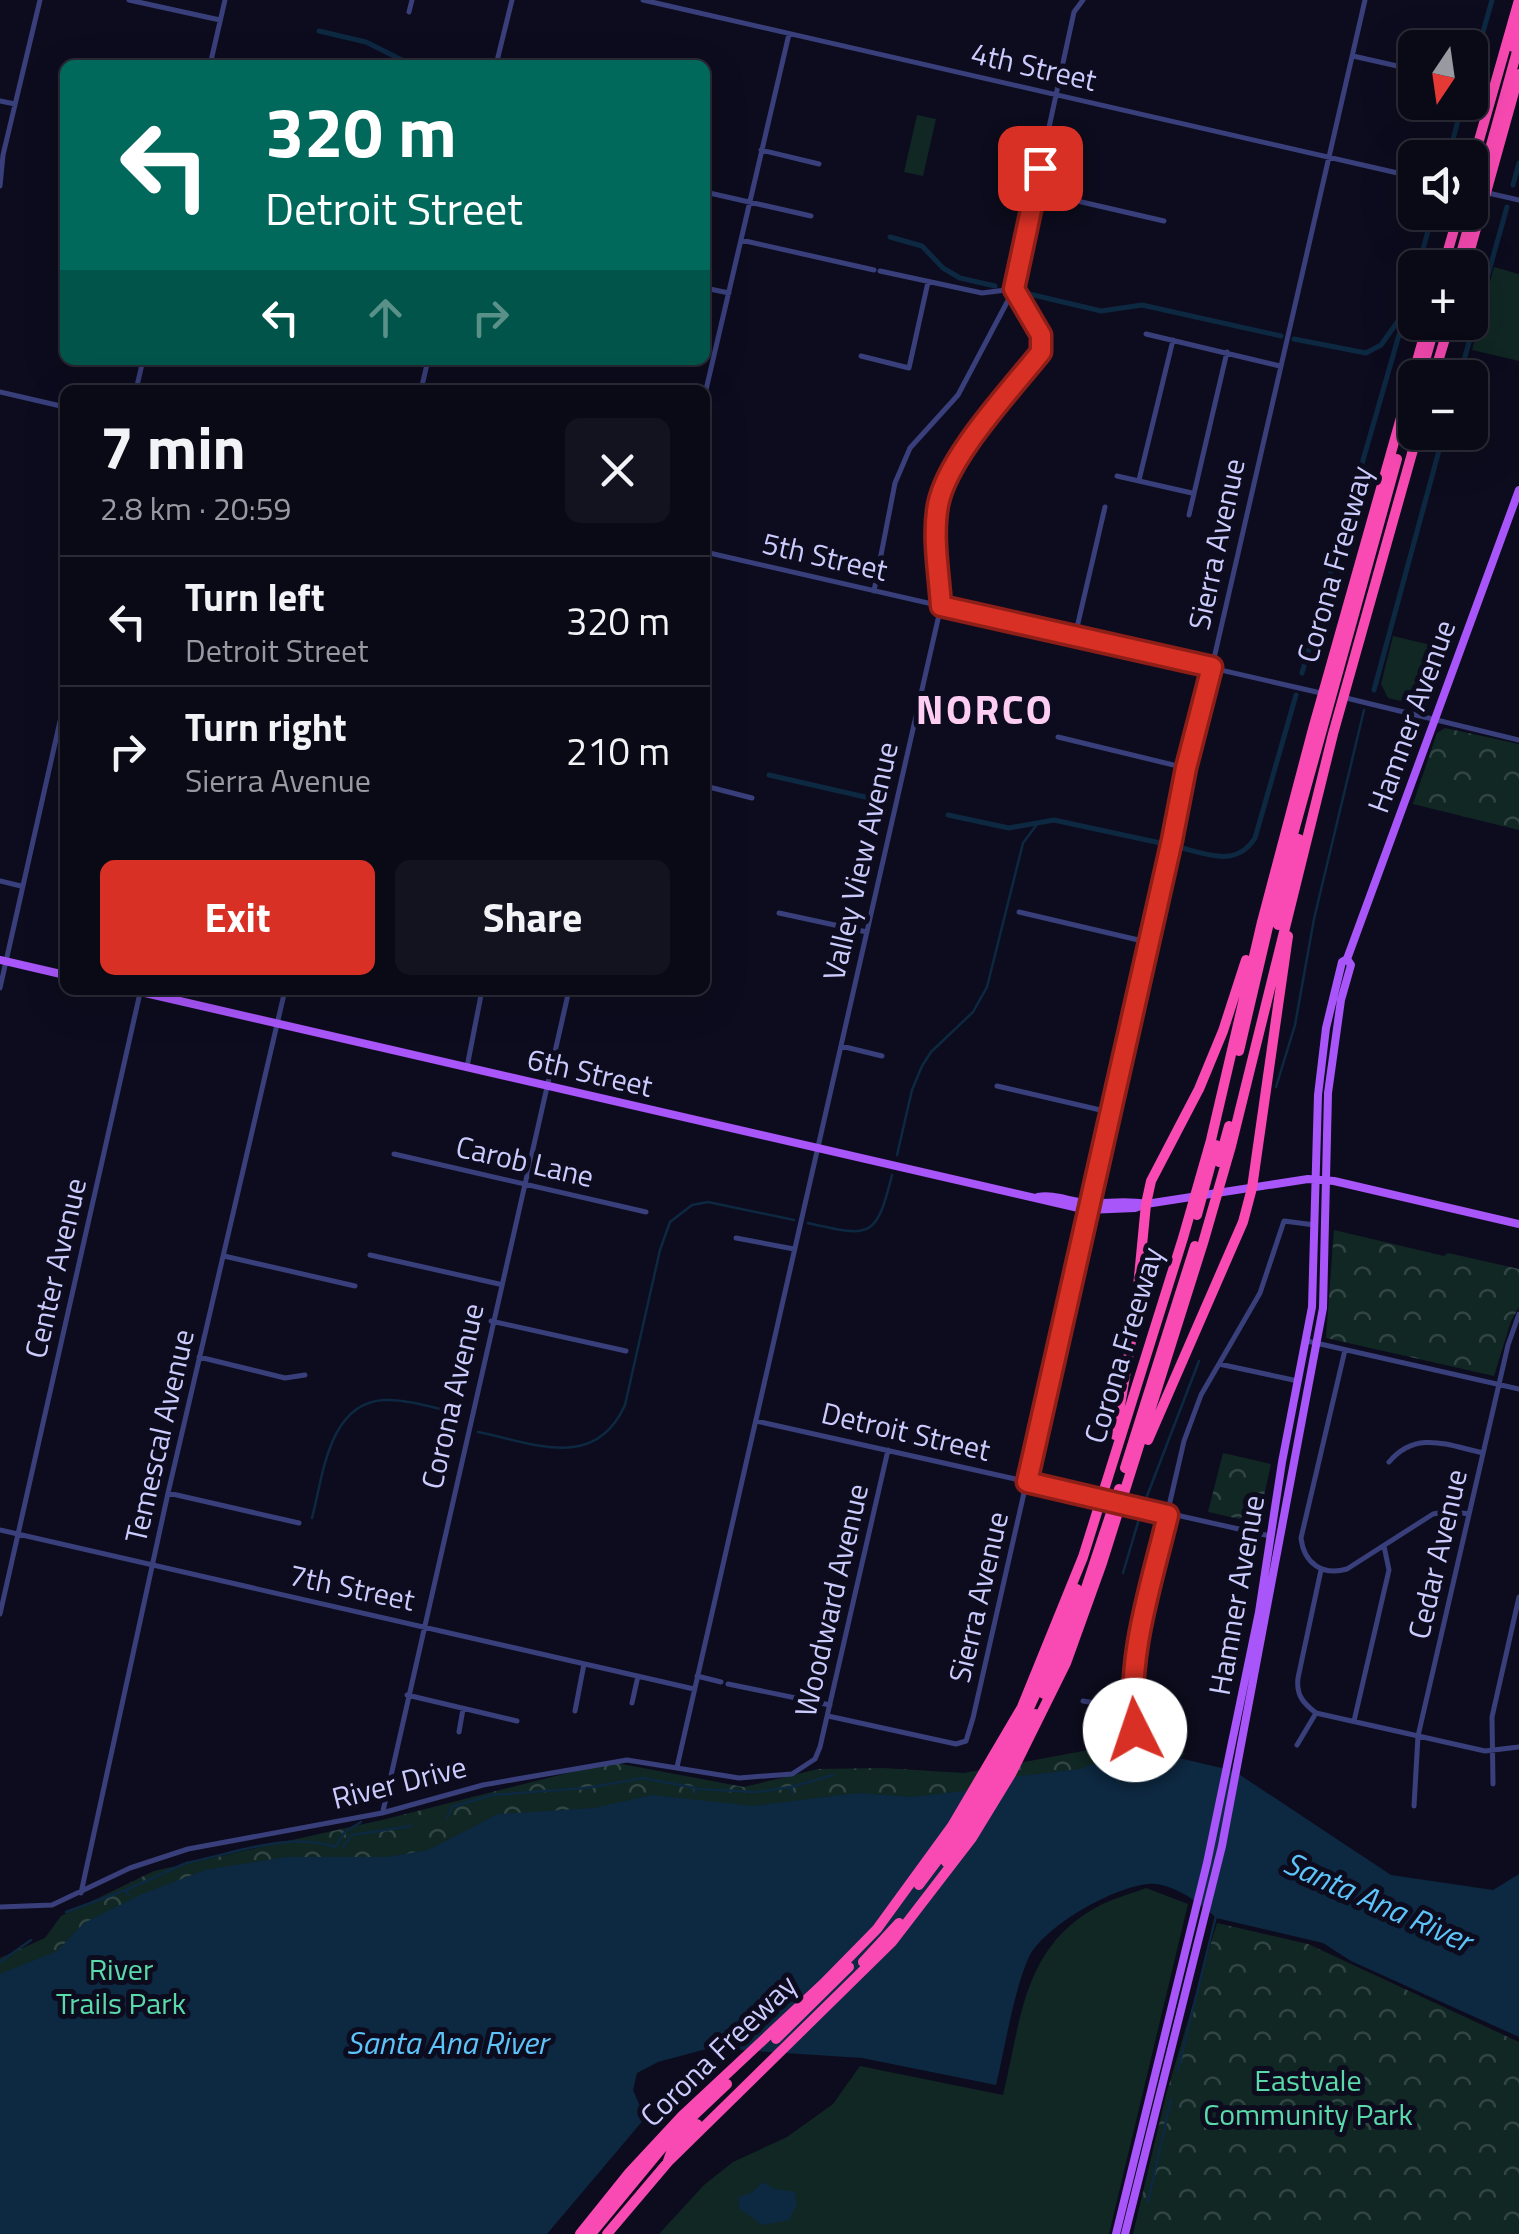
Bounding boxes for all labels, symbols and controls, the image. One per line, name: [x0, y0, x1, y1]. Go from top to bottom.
street label: 4th Street: [967, 29, 1102, 103]
north arrow: [1398, 30, 1488, 120]
map controls: [1398, 30, 1488, 450]
text: 320 m: [265, 78, 457, 184]
icon: left: [100, 100, 230, 230]
pin: [998, 126, 1083, 211]
button: sound: [1398, 140, 1488, 230]
icon: arrive: [1013, 141, 1068, 196]
text: Detroit Street: [265, 174, 523, 242]
button: +: [1398, 250, 1488, 340]
icon: left: [253, 290, 308, 345]
icon: ahead: [358, 290, 413, 345]
icon: right: [463, 290, 518, 345]
button: −: [1398, 360, 1488, 450]
text: 7 min: [100, 401, 246, 492]
button: close: [565, 418, 670, 523]
street label: Sierra Avenue: [1175, 454, 1257, 634]
street label: Corona Freeway: [1284, 460, 1384, 668]
text: 2.8 km · 20:59: [100, 484, 292, 532]
street label: 5th Street: [758, 519, 893, 593]
text: Turn left: [185, 568, 325, 626]
text: 320 m: [566, 592, 670, 650]
icon: left: [100, 594, 155, 649]
street label: Hamner Avenue: [1355, 613, 1467, 819]
text: Detroit Street: [185, 626, 368, 674]
district label: NORCO: [916, 679, 1054, 740]
text: Turn right: [185, 698, 347, 756]
text: 210 m: [566, 722, 670, 780]
icon: right: [100, 724, 155, 779]
street label: Valley View Avenue: [810, 737, 910, 985]
text: Sierra Avenue: [185, 756, 371, 804]
button: Exit: [100, 860, 375, 975]
button: Share: [395, 860, 670, 975]
street label: 6th Street: [523, 1035, 658, 1109]
street label: Carob Lane: [451, 1123, 599, 1199]
street label: Center Avenue: [12, 1173, 98, 1363]
street label: Corona Freeway: [1071, 1241, 1175, 1449]
street label: Corona Avenue: [408, 1299, 496, 1493]
street label: Temescal Avenue: [112, 1325, 206, 1547]
street label: Detroit Street: [817, 1389, 995, 1473]
street label: Cedar Avenue: [1395, 1465, 1479, 1643]
street label: Woodward Avenue: [782, 1479, 880, 1721]
street label: Hamner Avenue: [1196, 1491, 1276, 1699]
street label: Sierra Avenue: [936, 1507, 1020, 1687]
street label: 7th Street: [285, 1551, 420, 1623]
position arrow: [1083, 1678, 1187, 1782]
street label: River Drive: [327, 1743, 471, 1821]
water label: Santa Ana River: [1276, 1838, 1483, 1965]
park label: River Trails Park: [56, 1946, 186, 2026]
street label: Corona Freeway: [629, 1963, 807, 2137]
water label: Santa Ana River: [346, 2018, 552, 2066]
park label: Eastvale Community Park: [1203, 2057, 1413, 2137]

